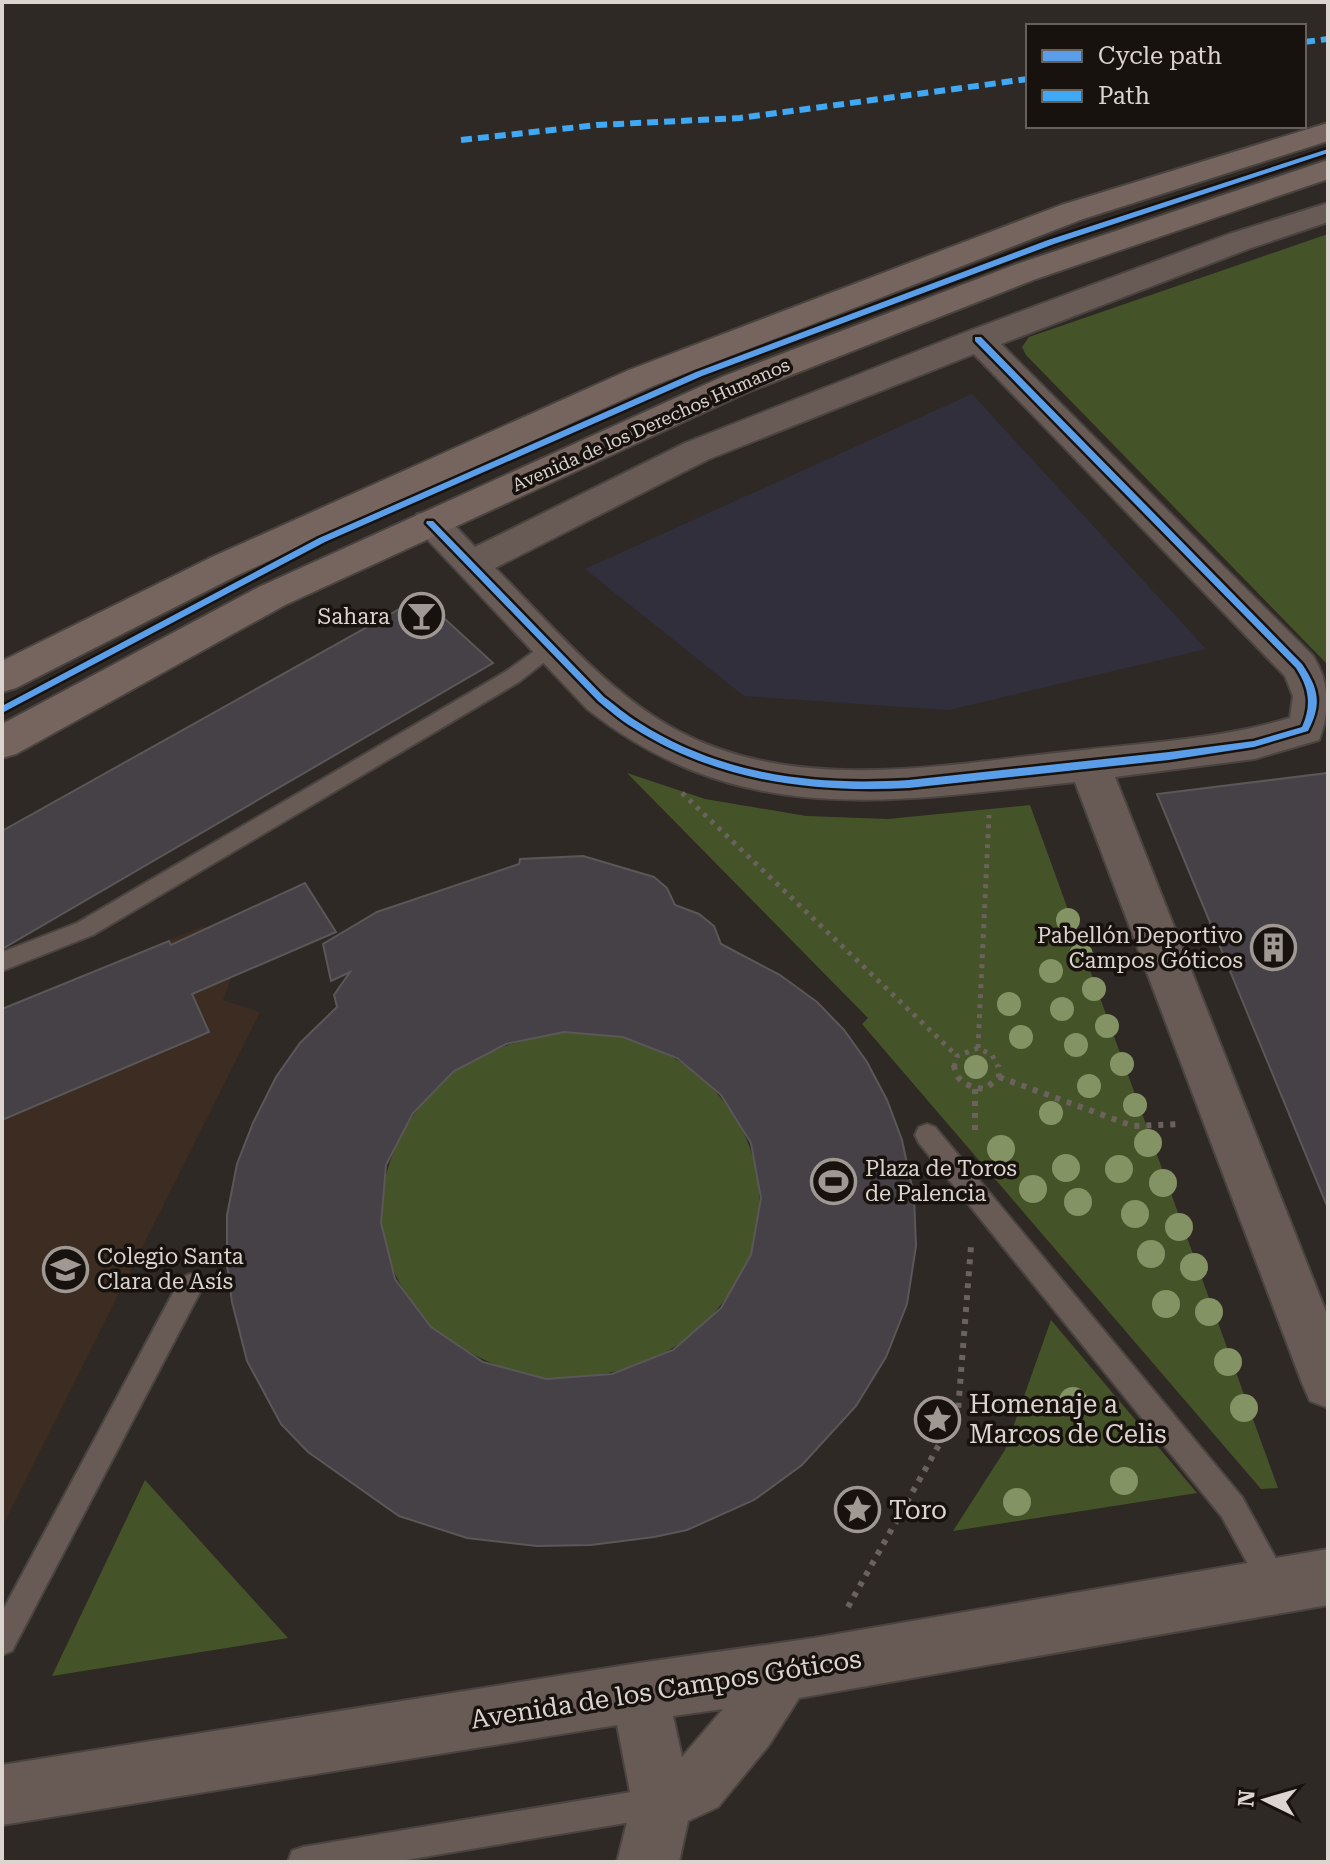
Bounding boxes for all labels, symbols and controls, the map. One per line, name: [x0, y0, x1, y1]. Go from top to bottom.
legend: [1026, 24, 1306, 128]
text: Cycle path: [1098, 42, 1222, 70]
text: Path: [1098, 82, 1150, 110]
street label: Avenida de los Derechos Humanos: [509, 354, 793, 495]
bar icon: Sahara: [397, 592, 445, 640]
place label: Sahara: [317, 604, 390, 629]
place label: Pabellón Deportivo Campos Góticos: [1037, 923, 1243, 973]
building icon: Pabellón Deportivo Campos Góticos: [1250, 924, 1298, 972]
place label: Plaza de Toros de Palencia: [865, 1156, 1017, 1206]
sports icon: Plaza de Toros de Palencia: [810, 1157, 858, 1205]
place label: Colegio Santa Clara de Asís: [97, 1244, 244, 1294]
school or university icon: Colegio Santa Clara de Asís: [42, 1245, 90, 1293]
place label: Homenaje a Marcos de Celis: [969, 1389, 1167, 1449]
place icon: Homenaje a Marcos de Celis: [914, 1395, 962, 1443]
place icon: Toro: [834, 1486, 882, 1534]
place label: Toro: [889, 1495, 947, 1525]
street label: Avenida de los Campos Góticos: [469, 1643, 863, 1735]
north arrow: [1226, 1760, 1306, 1840]
text: N: [1233, 1789, 1260, 1808]

